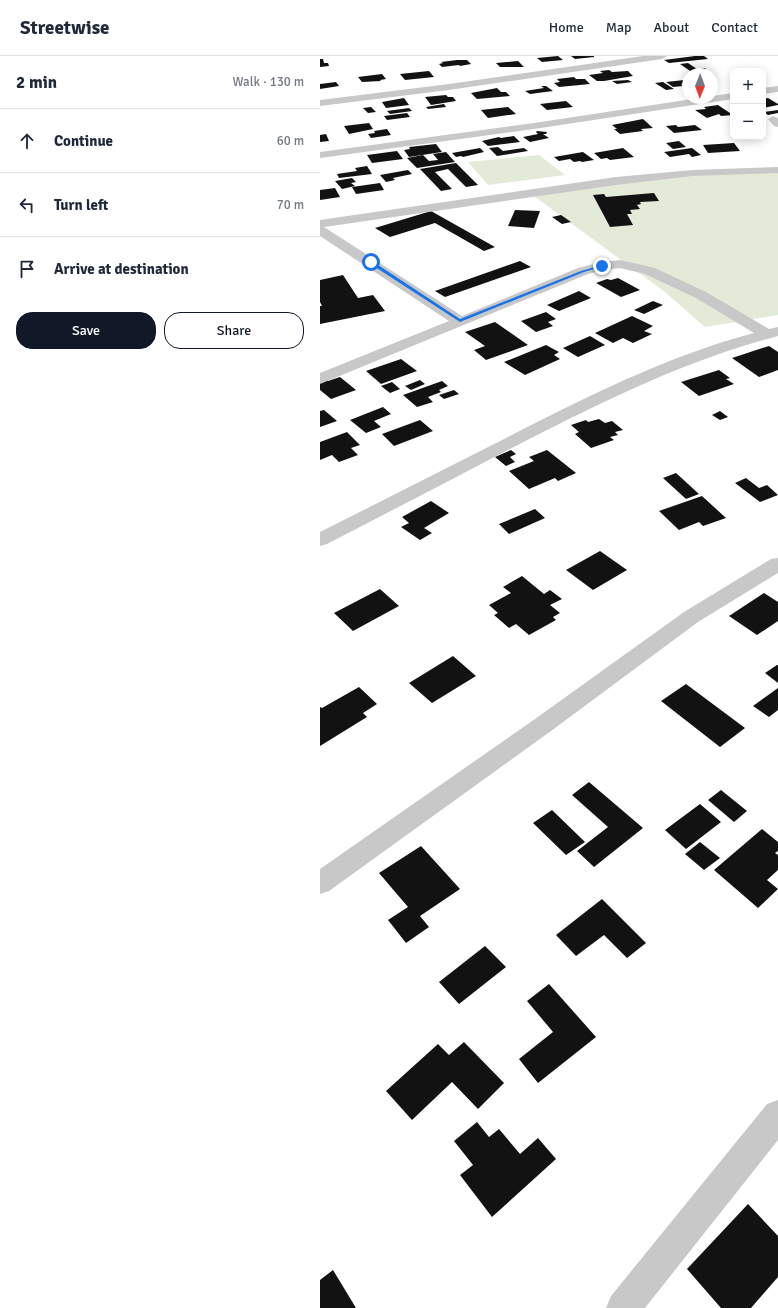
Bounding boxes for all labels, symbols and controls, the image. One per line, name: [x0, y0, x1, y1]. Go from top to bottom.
text: Streetwise: [20, 16, 110, 40]
text: Home: [549, 19, 584, 36]
text: Map: [606, 19, 631, 36]
text: About: [653, 19, 689, 36]
text: Contact: [711, 19, 758, 36]
north arrow: [682, 68, 718, 104]
map controls: [730, 68, 766, 140]
button: +: [730, 68, 766, 104]
text: 2 min: [16, 72, 57, 93]
text: Walk · 130 m: [233, 74, 304, 90]
button: −: [730, 104, 766, 140]
icon: ahead: [16, 130, 38, 152]
text: Continue: [54, 132, 113, 150]
text: 60 m: [277, 133, 304, 149]
icon: left: [16, 194, 38, 216]
text: Turn left: [54, 196, 108, 214]
text: 70 m: [277, 197, 304, 213]
route start: [362, 253, 380, 271]
route end: [593, 257, 611, 275]
icon: arrive: [16, 258, 38, 280]
text: Arrive at destination: [54, 260, 189, 278]
button: Save: [16, 312, 156, 349]
button: Share: [164, 312, 304, 349]

